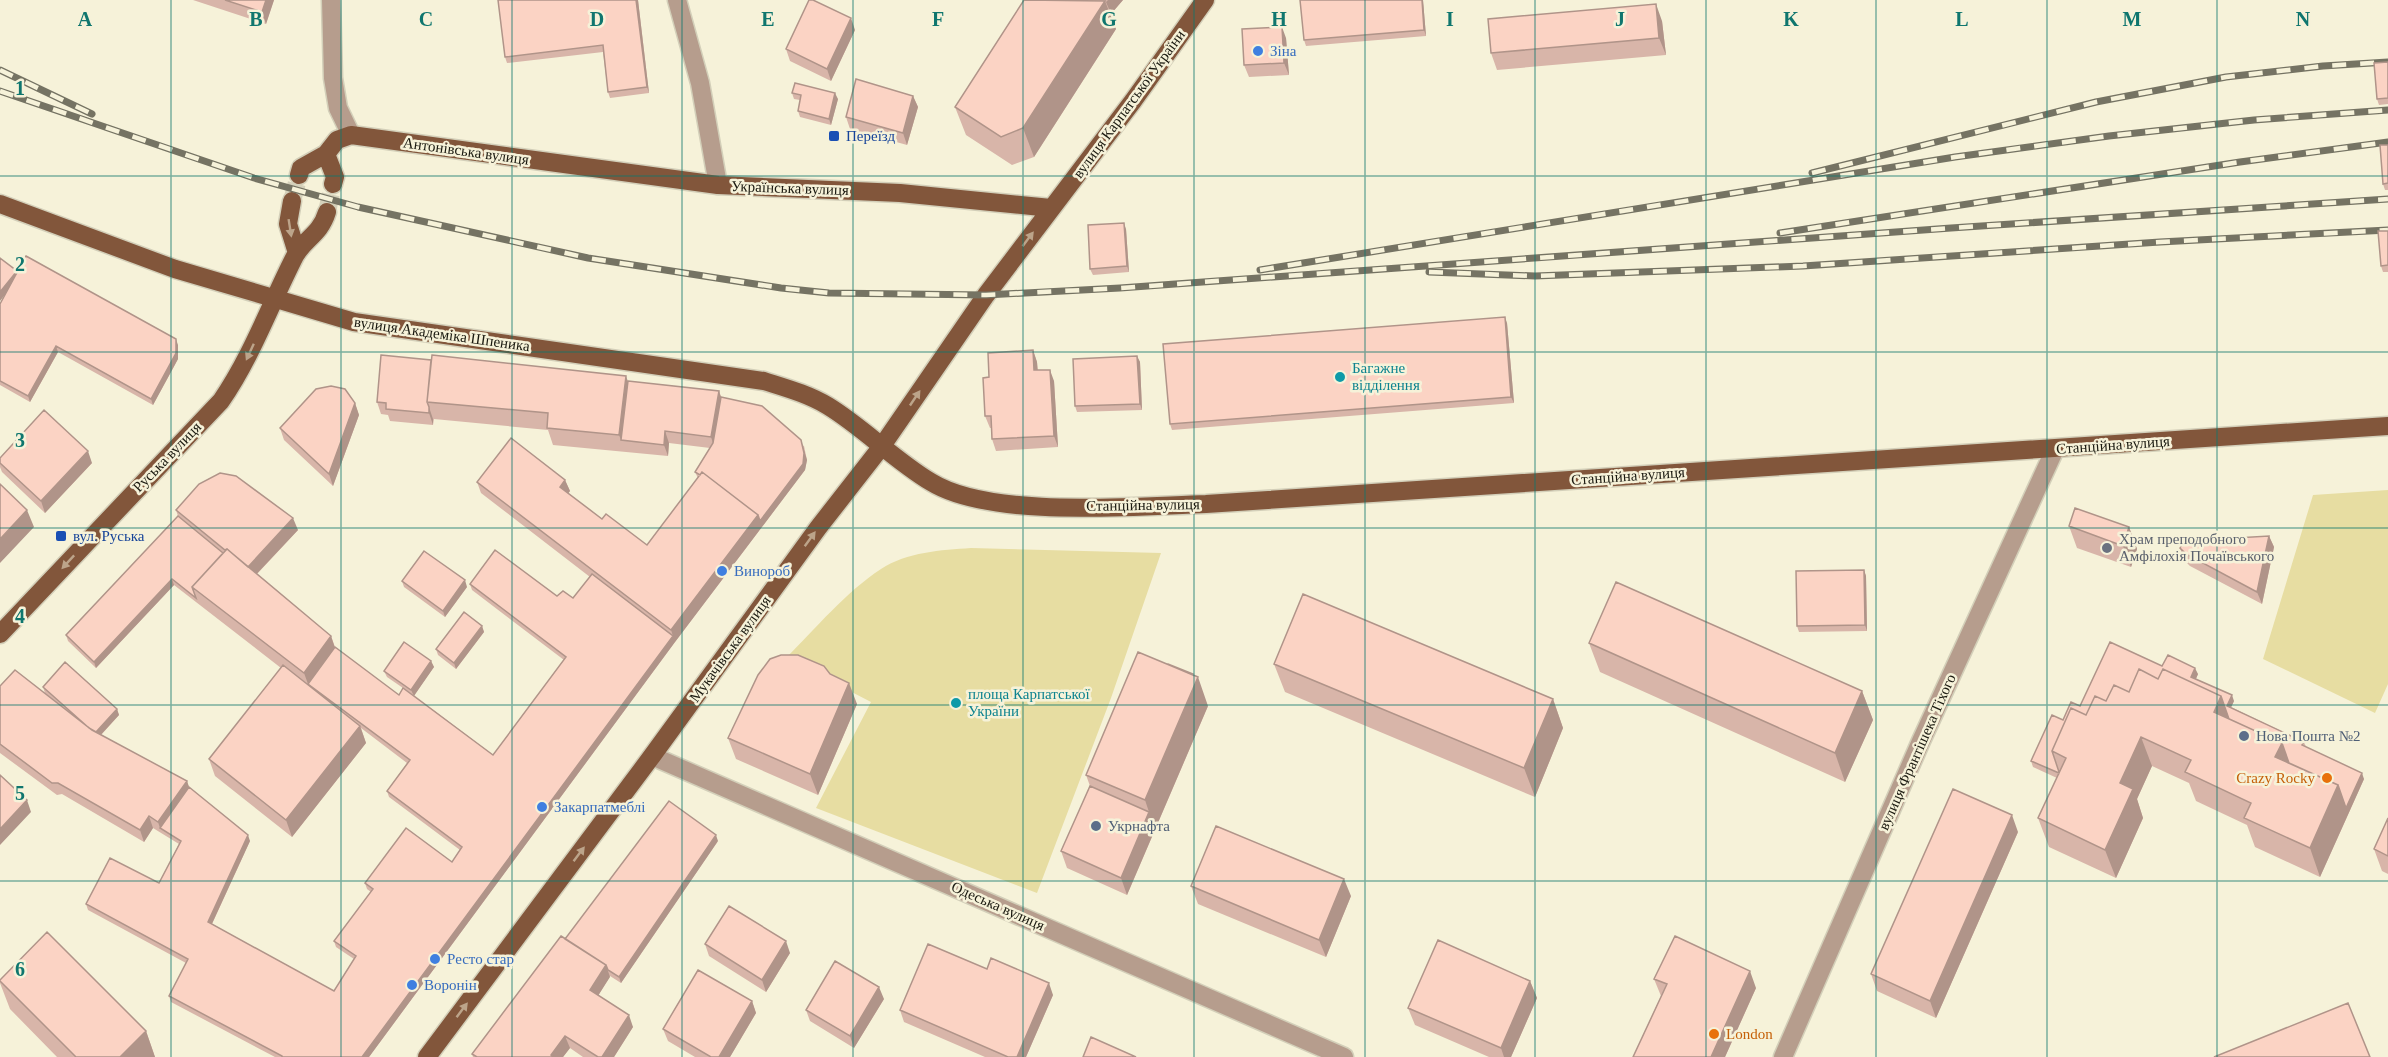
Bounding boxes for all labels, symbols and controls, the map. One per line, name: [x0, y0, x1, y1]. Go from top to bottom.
text: A: [78, 8, 93, 30]
text: B: [249, 8, 263, 30]
text: C: [419, 8, 433, 30]
text: D: [590, 8, 604, 30]
text: E: [761, 8, 775, 30]
text: F: [932, 8, 944, 30]
text: G: [1101, 8, 1117, 30]
text: H: [1271, 8, 1287, 30]
text: I: [1446, 8, 1454, 30]
text: J: [1615, 8, 1625, 30]
text: K: [1783, 8, 1799, 30]
text: L: [1955, 8, 1969, 30]
text: M: [2123, 8, 2142, 30]
text: N: [2296, 8, 2311, 30]
street label: вулиця Карпатської України: [1070, 27, 1188, 181]
place label: Зіна: [1270, 43, 1297, 59]
marker: Зіна: [1251, 44, 1265, 58]
text: 1: [15, 77, 25, 99]
place label: Переїзд: [846, 128, 895, 144]
marker: Переїзд: [827, 129, 841, 143]
street label: Антонівська вулиця: [402, 134, 530, 168]
street label: Українська вулиця: [731, 178, 849, 198]
one-way arrow: [286, 218, 295, 237]
one-way arrow: [1022, 231, 1034, 246]
text: 2: [15, 253, 25, 275]
street label: вулиця Академіка Шпеника: [353, 314, 531, 354]
one-way arrow: [246, 344, 255, 361]
place label: Багажне відділення: [1352, 360, 1420, 393]
marker: Багажне відділення: [1333, 370, 1347, 384]
one-way arrow: [909, 390, 921, 406]
street label: Руська вулиця: [130, 419, 204, 495]
text: 3: [15, 429, 25, 451]
street label: Станційна вулиця: [2056, 433, 2170, 457]
street label: Станційна вулиця: [1571, 464, 1685, 488]
street label: Станційна вулиця: [1086, 496, 1200, 514]
place label: вул. Руська: [73, 528, 145, 544]
marker: вул. Руська: [54, 529, 68, 543]
one-way arrow: [804, 531, 816, 546]
place label: Храм преподобного Амфілохія Почаївського: [2119, 531, 2274, 564]
marker: Храм преподобного Амфілохія Почаївського: [2100, 541, 2114, 555]
one-way arrow: [61, 554, 75, 569]
place label: Винороб: [734, 563, 791, 579]
marker: Винороб: [715, 564, 729, 578]
street label: Мукачівська вулиця: [686, 593, 774, 705]
text: 4: [15, 605, 25, 627]
street label: вулиця Франтішека Тіхого: [1875, 672, 1959, 832]
place label: площа Карпатської України: [968, 686, 1090, 719]
marker: площа Карпатської України: [949, 696, 963, 710]
place label: Нова Пошта №2: [2256, 728, 2360, 744]
marker: Нова Пошта №2: [2237, 729, 2251, 743]
place label: Crazy Rocky: [2236, 770, 2315, 786]
marker: Crazy Rocky: [2320, 771, 2334, 785]
text: 5: [15, 782, 25, 804]
place label: Закарпатмеблі: [554, 799, 645, 815]
marker: Закарпатмеблі: [535, 800, 549, 814]
place label: Укрнафта: [1108, 818, 1170, 834]
marker: Укрнафта: [1089, 819, 1103, 833]
one-way arrow: [572, 846, 585, 862]
street label: Одеська вулиця: [949, 878, 1047, 934]
place label: Ресто стар: [447, 951, 514, 967]
marker: Ресто стар: [428, 952, 442, 966]
text: 6: [15, 958, 25, 980]
place label: Воронін: [424, 977, 477, 993]
marker: Воронін: [405, 978, 419, 992]
one-way arrow: [455, 1003, 467, 1018]
place label: London: [1726, 1026, 1773, 1042]
marker: London: [1707, 1027, 1721, 1041]

